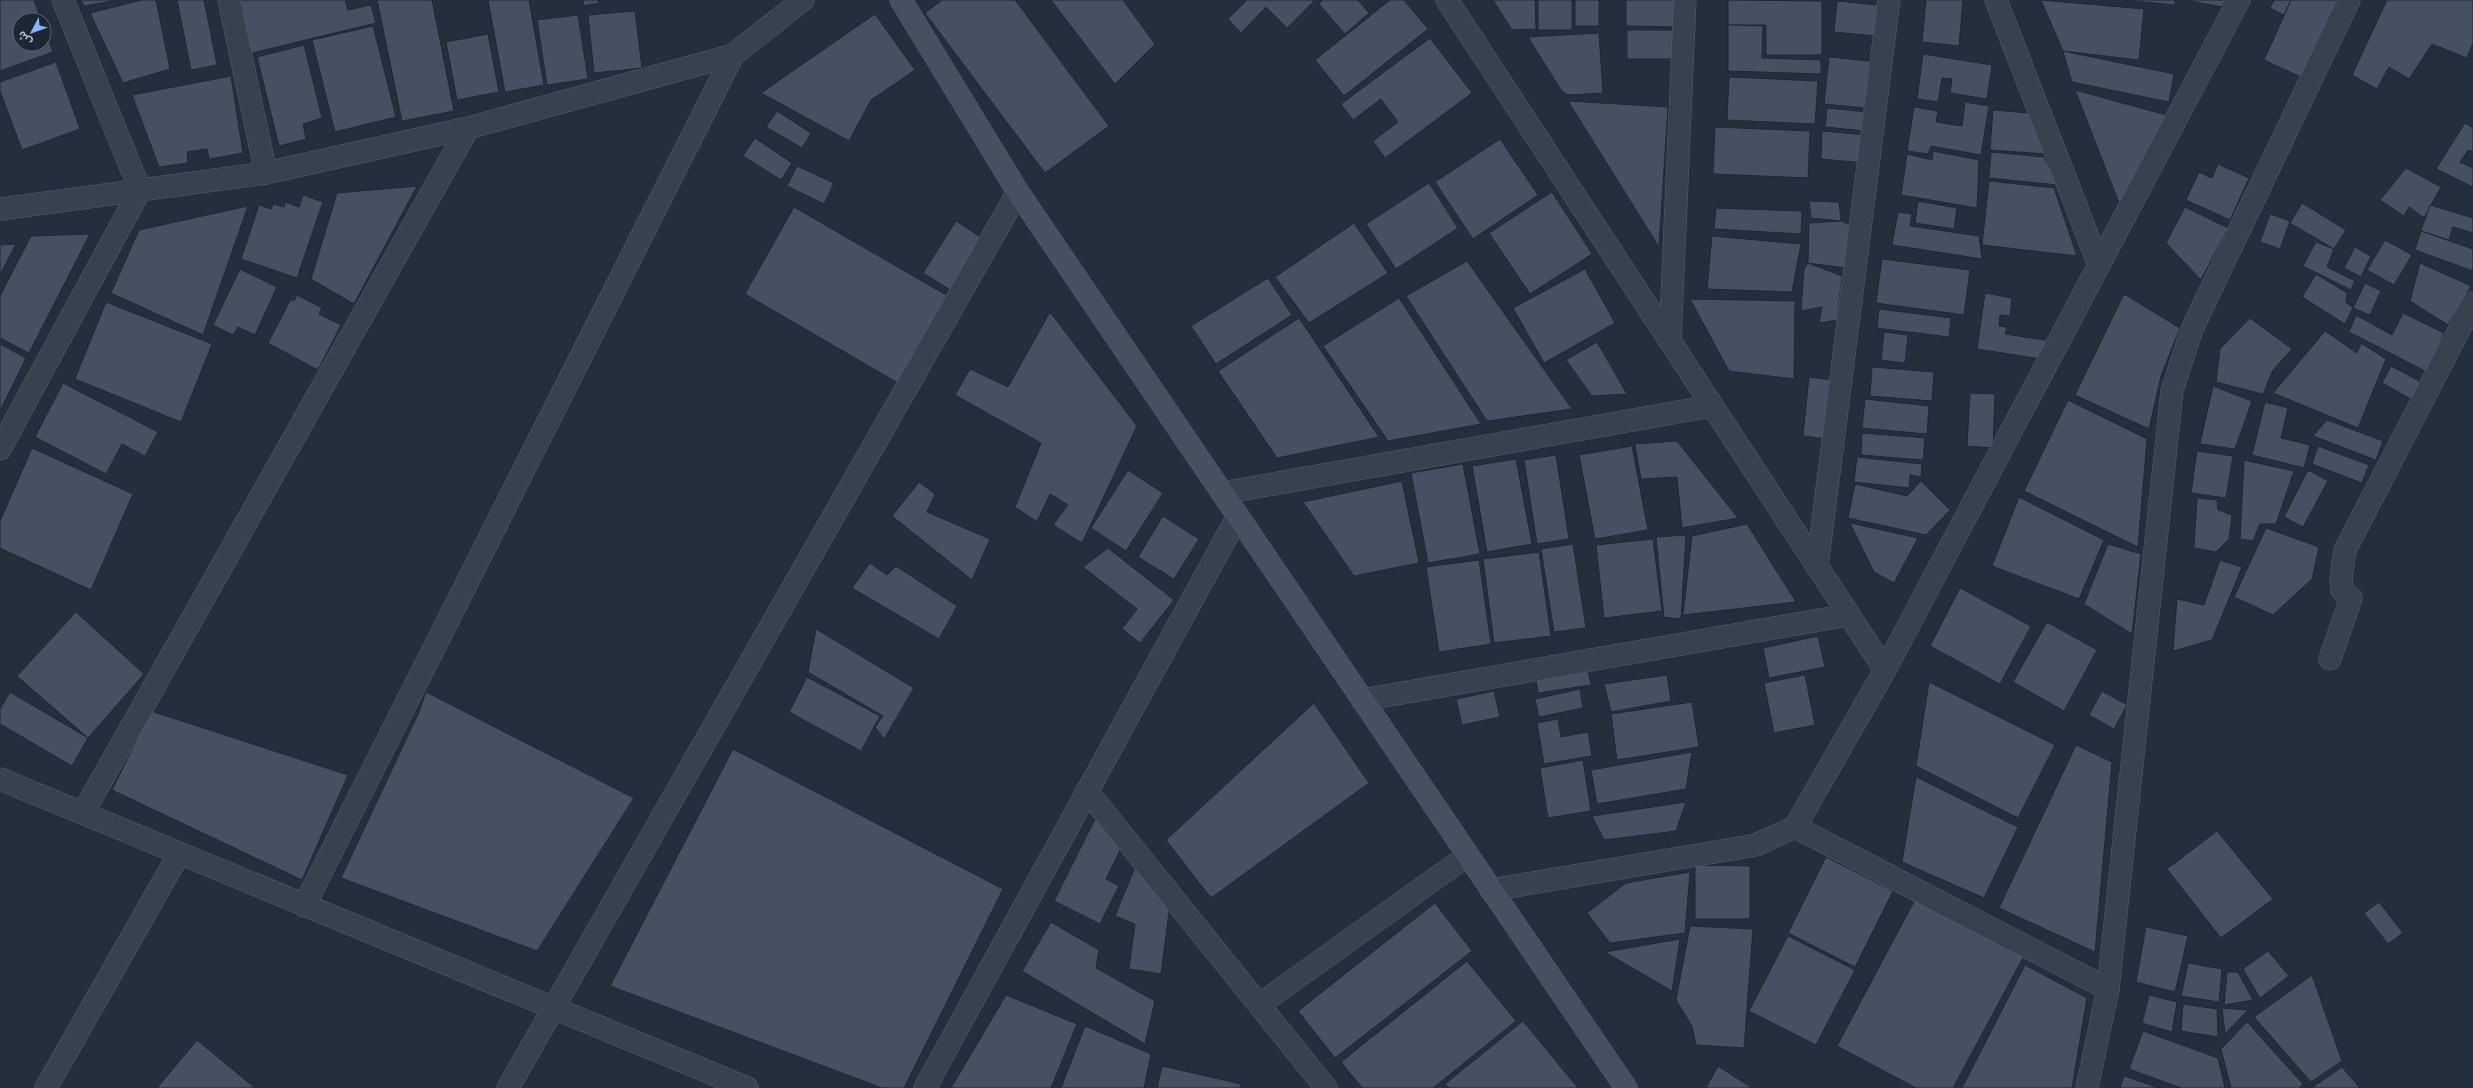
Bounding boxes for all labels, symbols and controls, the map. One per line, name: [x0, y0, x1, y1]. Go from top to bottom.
north arrow: [12, 12, 52, 52]
text: ش: [15, 28, 35, 48]

